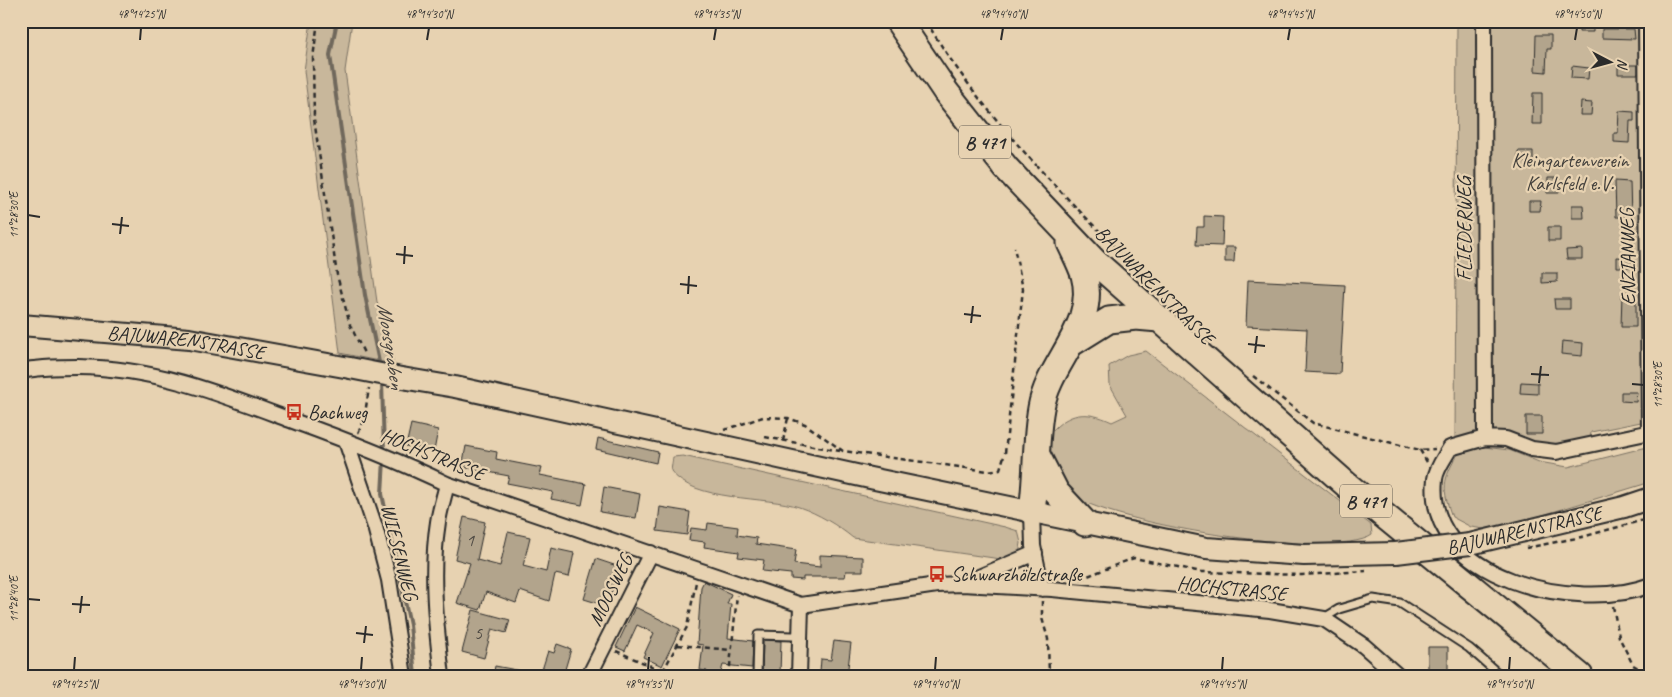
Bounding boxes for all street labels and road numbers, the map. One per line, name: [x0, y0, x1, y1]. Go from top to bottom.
road number: B 471: [959, 125, 1011, 158]
street label: FLIEDERWEG: [1452, 174, 1477, 281]
street label: ENZIANWEG: [1614, 206, 1641, 305]
street label: BAJUWARENSTRASSE: [1090, 220, 1222, 352]
street label: BAJUWARENSTRASSE: [106, 320, 270, 366]
street label: HOCHSTRASSE: [377, 422, 491, 488]
road number: B 471: [1340, 484, 1392, 518]
street label: BAJUWARENSTRASSE: [1444, 500, 1607, 561]
street label: WIESENWEG: [376, 501, 424, 605]
street label: MOOSWEG: [582, 548, 639, 630]
street label: HOCHSTRASSE: [1176, 570, 1291, 607]

